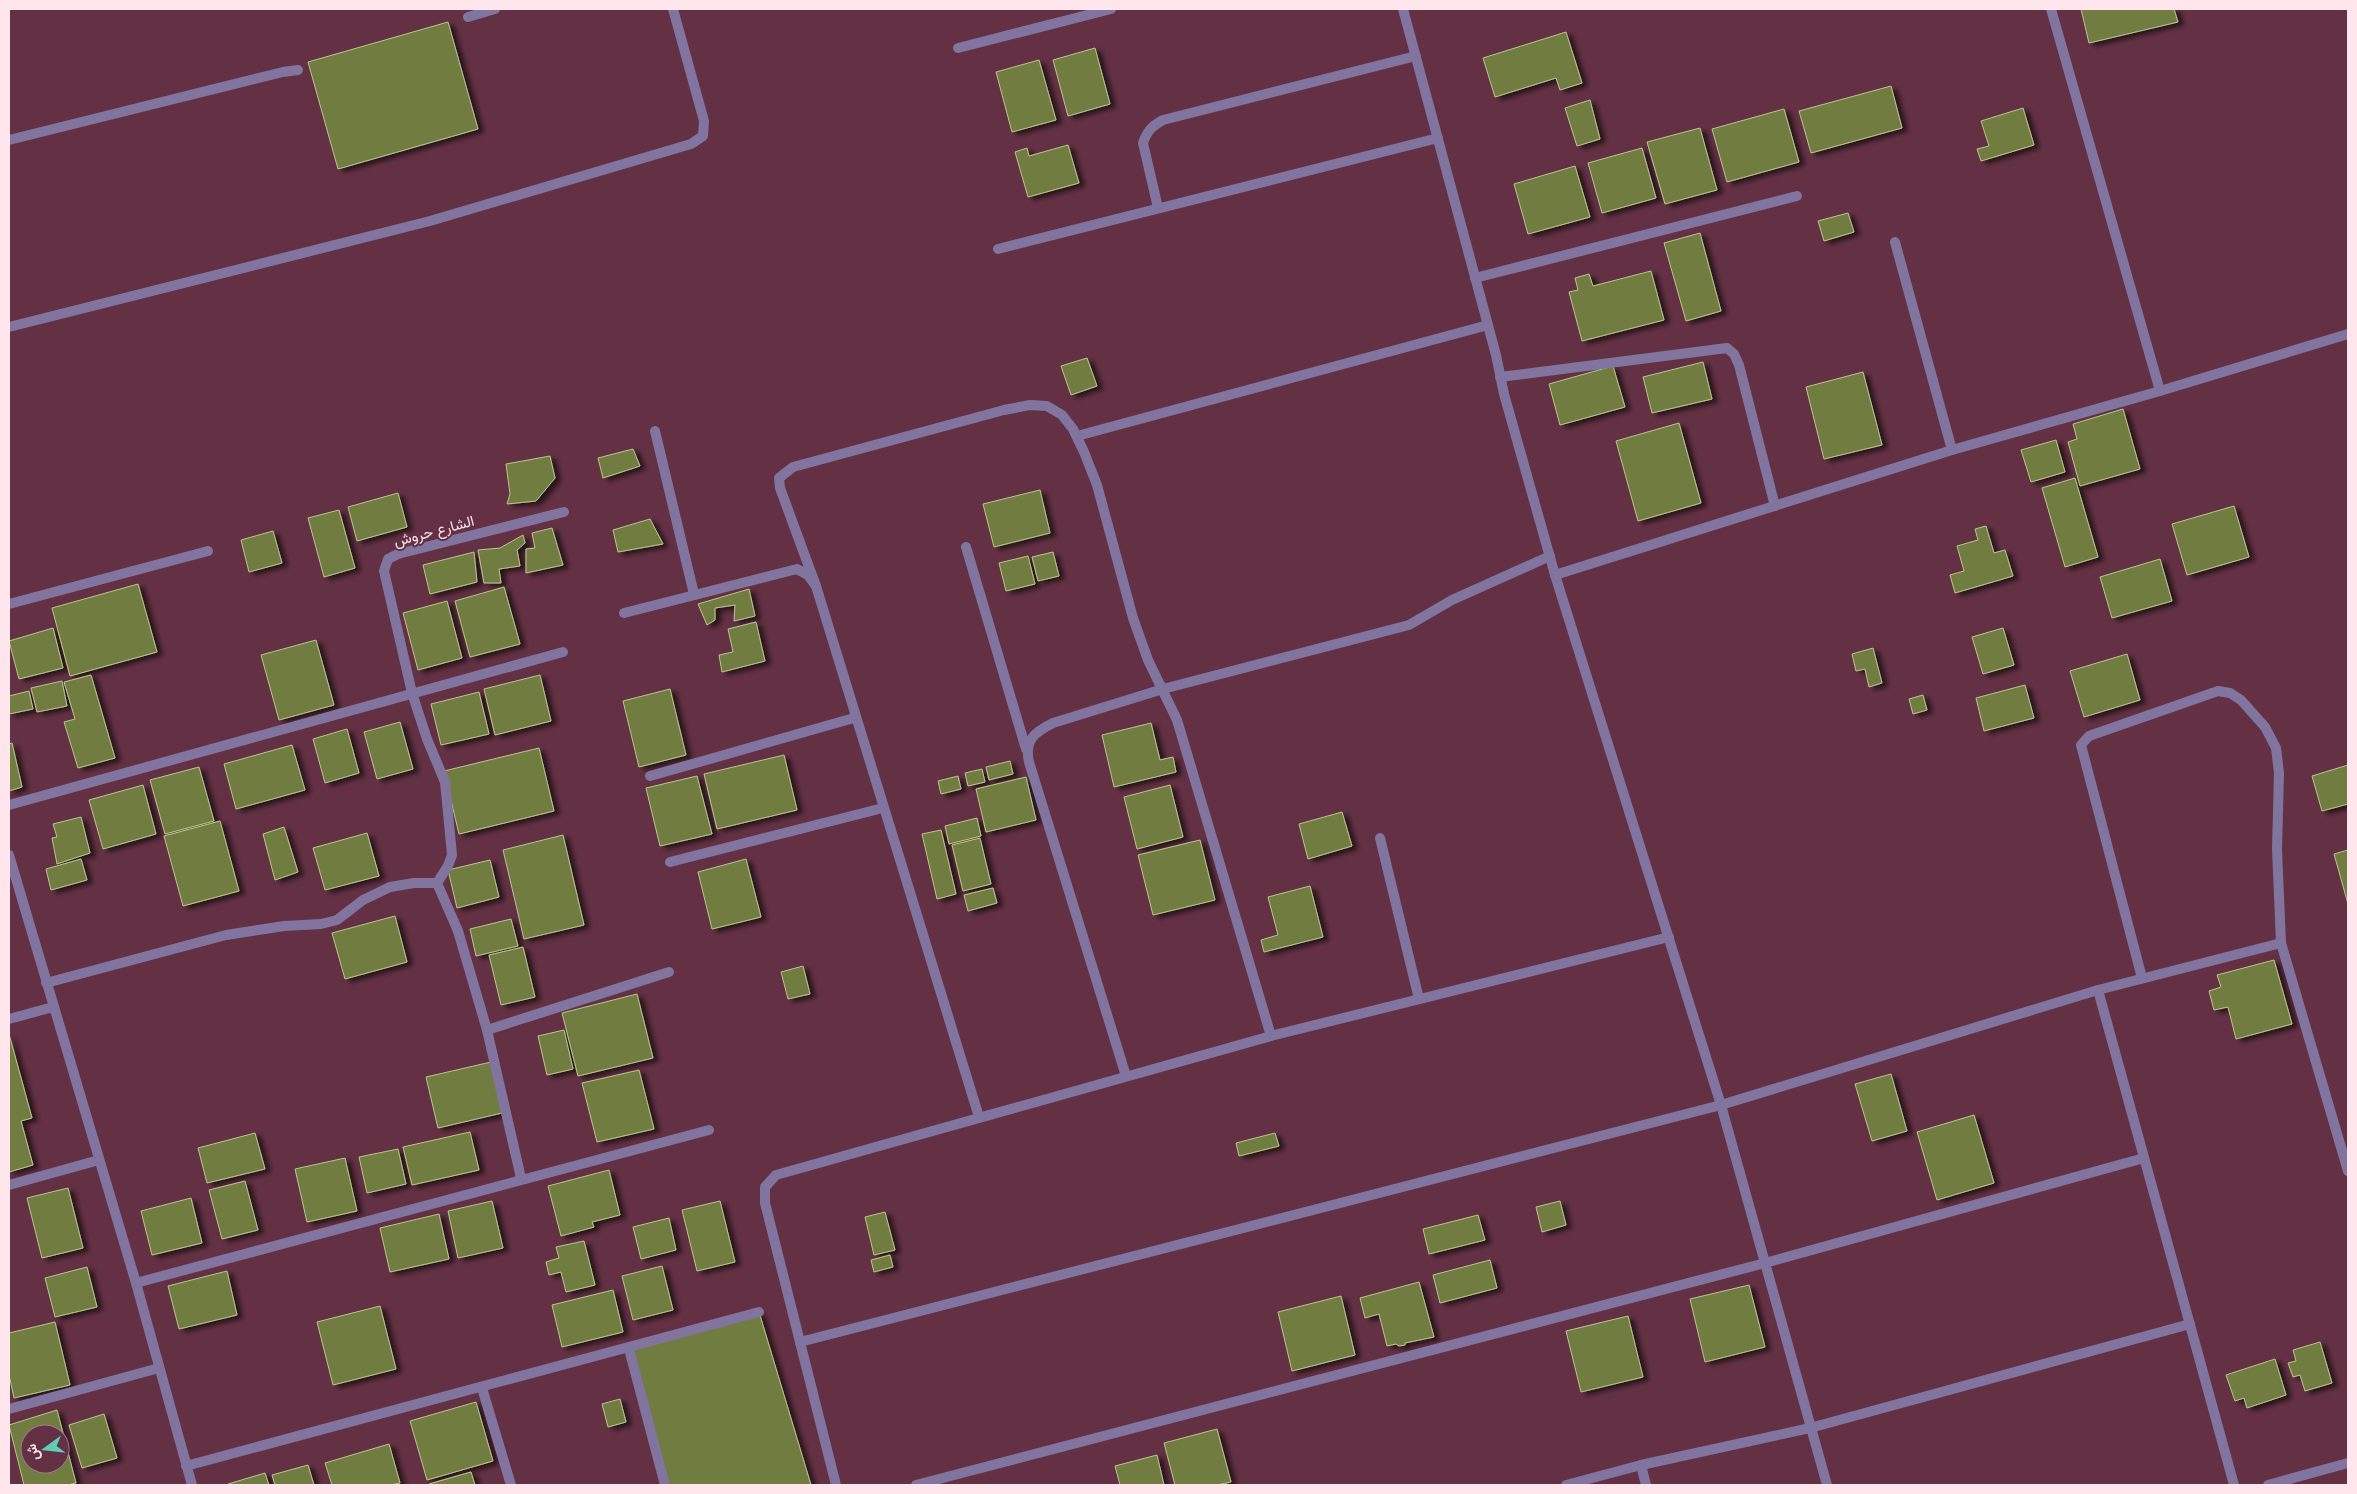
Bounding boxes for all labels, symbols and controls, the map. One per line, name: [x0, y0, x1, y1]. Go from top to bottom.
street label: الشارع حروش: [392, 512, 477, 552]
north arrow: [20, 1424, 70, 1474]
text: ش: [22, 1442, 43, 1463]

